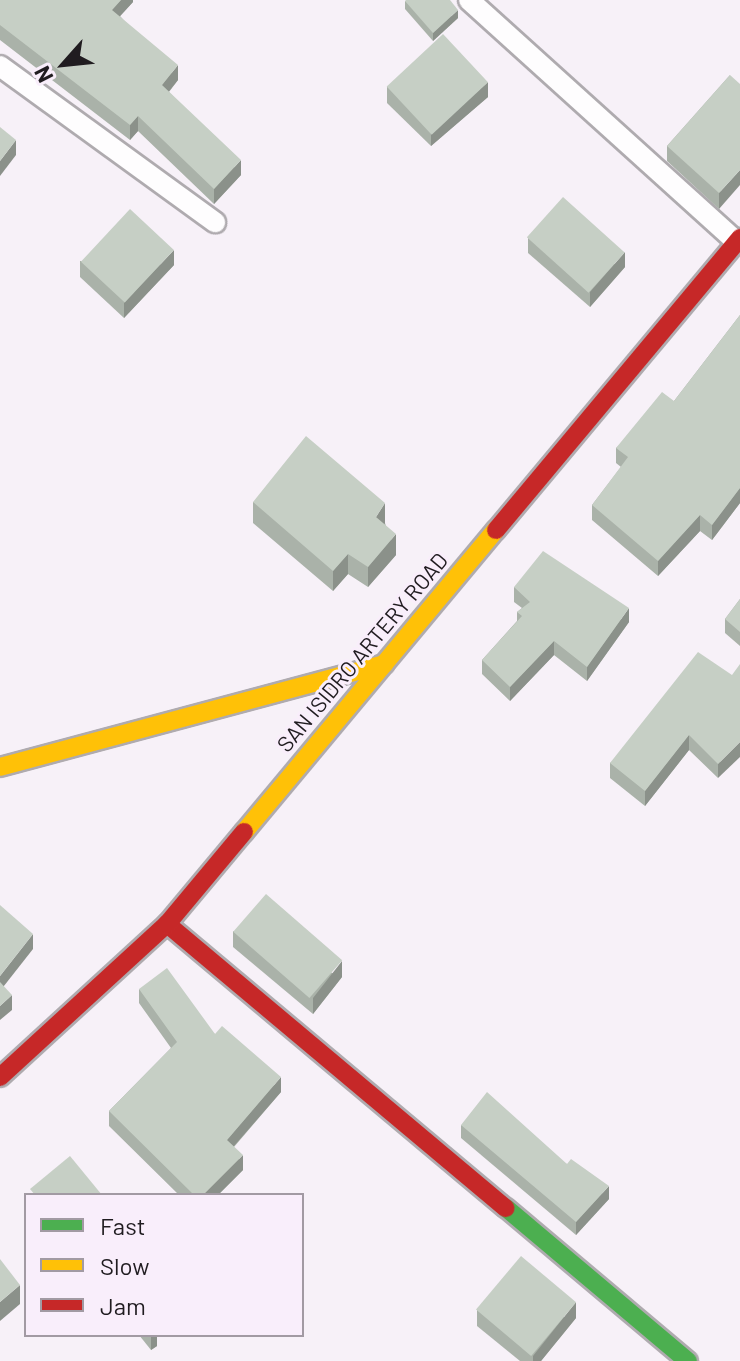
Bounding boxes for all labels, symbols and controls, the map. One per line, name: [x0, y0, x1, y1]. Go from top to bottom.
north arrow: [24, 24, 104, 104]
text: N: [28, 62, 58, 87]
street label: SAN ISIDRO ARTERY ROAD: [271, 547, 453, 757]
legend: [24, 1193, 304, 1337]
text: Fast: [100, 1211, 145, 1240]
text: Slow: [100, 1251, 149, 1280]
text: Jam: [100, 1291, 146, 1320]

